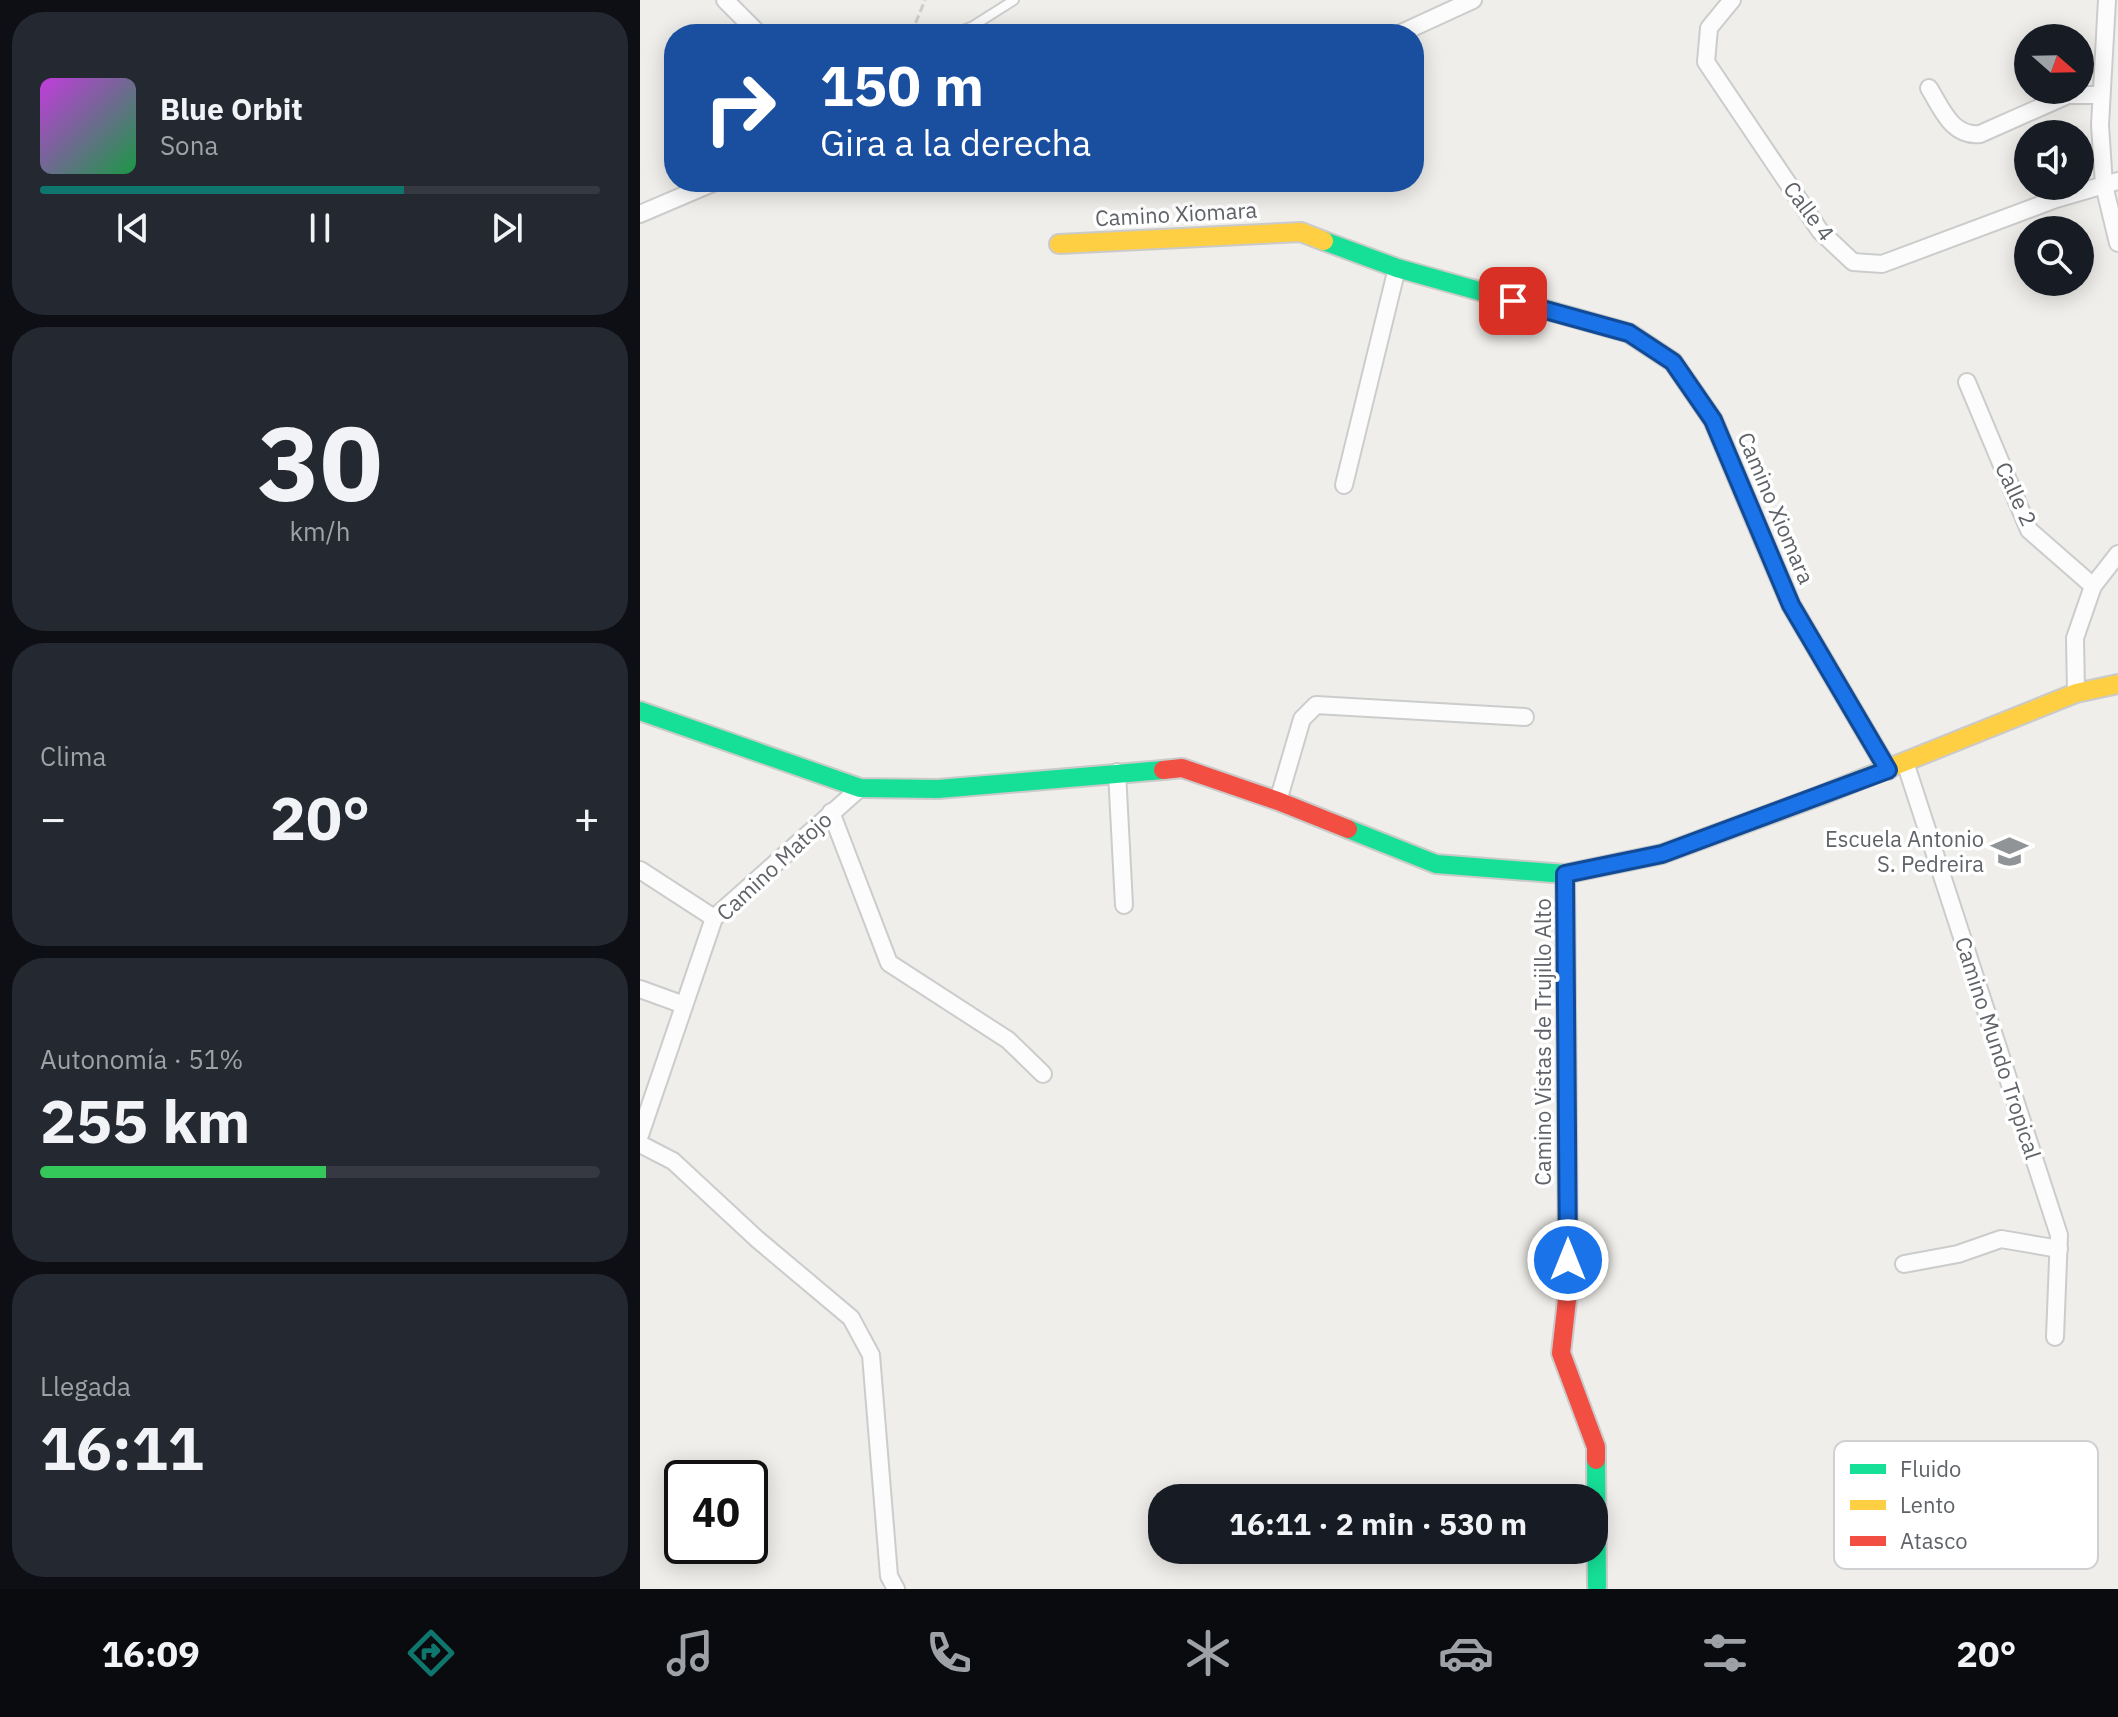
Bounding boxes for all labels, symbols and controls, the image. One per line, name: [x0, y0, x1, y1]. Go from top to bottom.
north arrow: [2014, 24, 2094, 104]
map controls: [2014, 24, 2094, 296]
text: 150 m: [820, 49, 984, 121]
icon: right: [688, 56, 792, 160]
text: Blue Orbit: [160, 89, 303, 128]
text: Gira a la derecha: [820, 119, 1091, 166]
button: sound: [2014, 120, 2094, 200]
text: Sona: [160, 128, 218, 162]
street label: Calle 4: [1777, 175, 1841, 246]
street label: Camino Xiomara: [1094, 195, 1258, 232]
icon: previous: [111, 206, 155, 250]
icon: pause: [298, 206, 342, 250]
icon: next: [485, 206, 529, 250]
button: search: [2014, 216, 2094, 296]
pin: [1479, 267, 1547, 335]
icon: arrive: [1491, 279, 1535, 323]
text: 30: [258, 394, 382, 530]
street label: Camino Xiomara: [1731, 428, 1822, 588]
street label: Calle 2: [1989, 457, 2044, 531]
text: km/h: [289, 514, 351, 548]
text: Clima: [40, 739, 106, 773]
text: 20°: [270, 778, 370, 857]
text: −: [40, 789, 66, 846]
text: +: [574, 789, 600, 846]
street label: Camino Matojo: [710, 805, 837, 927]
place label: Escuela Antonio S. Pedreira: [1825, 824, 1984, 878]
school or university icon: Escuela Antonio S. Pedreira: [1991, 833, 2029, 871]
street label: Camino Vistas de Trujillo Alto: [1528, 898, 1557, 1186]
street label: Camino Mundo Tropical: [1949, 933, 2048, 1163]
text: Autonomía · 51%: [40, 1042, 243, 1076]
text: 255 km: [40, 1081, 250, 1160]
position arrow: [1526, 1218, 1610, 1302]
text: Llegada: [40, 1369, 131, 1403]
text: 16:11: [40, 1408, 204, 1487]
legend: [1834, 1441, 2098, 1569]
text: Fluido: [1900, 1454, 1961, 1483]
speed limit sign: 40: [664, 1460, 768, 1564]
text: Lento: [1900, 1490, 1955, 1519]
text: 16:11 · 2 min · 530 m: [1229, 1504, 1527, 1543]
text: Atasco: [1900, 1526, 1967, 1555]
icon: directions: [403, 1625, 459, 1681]
icon: music: [662, 1625, 718, 1681]
icon: phone: [921, 1625, 977, 1681]
icon: climate: [1180, 1625, 1236, 1681]
icon: car: [1438, 1625, 1494, 1681]
icon: filters: [1697, 1625, 1753, 1681]
text: 16:09: [101, 1630, 200, 1677]
text: 20°: [1956, 1630, 2016, 1677]

